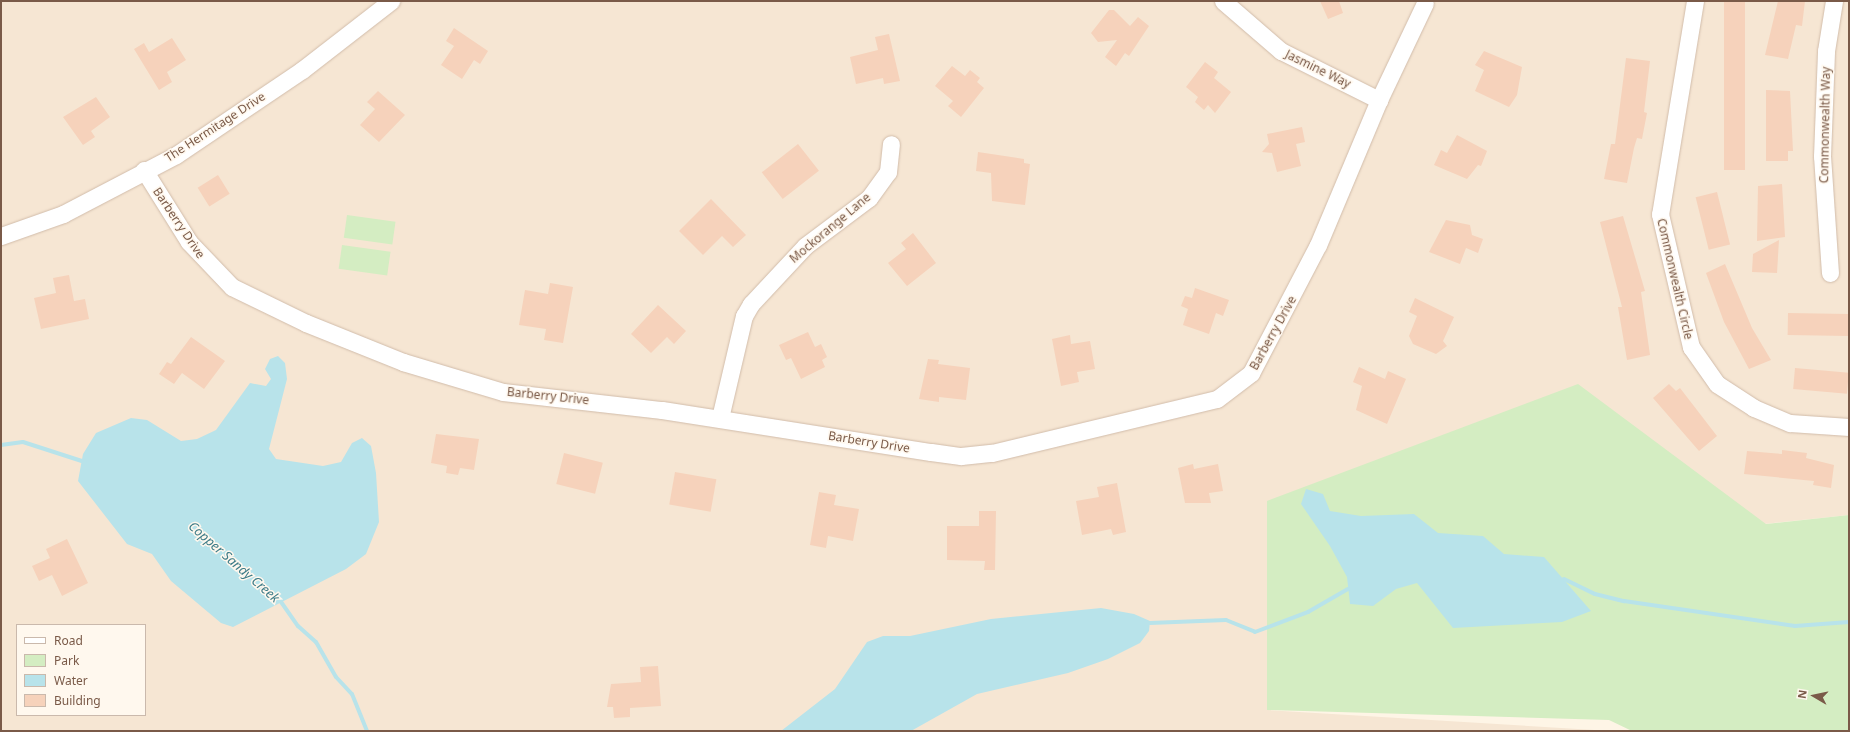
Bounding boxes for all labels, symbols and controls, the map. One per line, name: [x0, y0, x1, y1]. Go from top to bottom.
street label: Jasmine Way: [1283, 47, 1353, 91]
street label: Commonwealth Way: [1817, 67, 1833, 183]
street label: The Hermitage Drive: [162, 89, 268, 165]
street label: Barberry Drive: [150, 185, 208, 261]
street label: Mockorange Lane: [787, 190, 873, 266]
street label: Commonwealth Circle: [1654, 217, 1696, 341]
street label: Barberry Drive: [1247, 293, 1299, 373]
street label: Barberry Drive: [506, 385, 590, 407]
street label: Barberry Drive: [827, 428, 911, 456]
water label: Copper Sandy Creek: [185, 518, 283, 606]
legend: [16, 624, 146, 716]
text: Road: [54, 632, 83, 649]
text: Park: [54, 652, 79, 669]
text: Water: [54, 672, 88, 689]
north arrow: [1794, 676, 1834, 716]
text: N: [1794, 688, 1810, 700]
text: Building: [54, 692, 101, 709]

